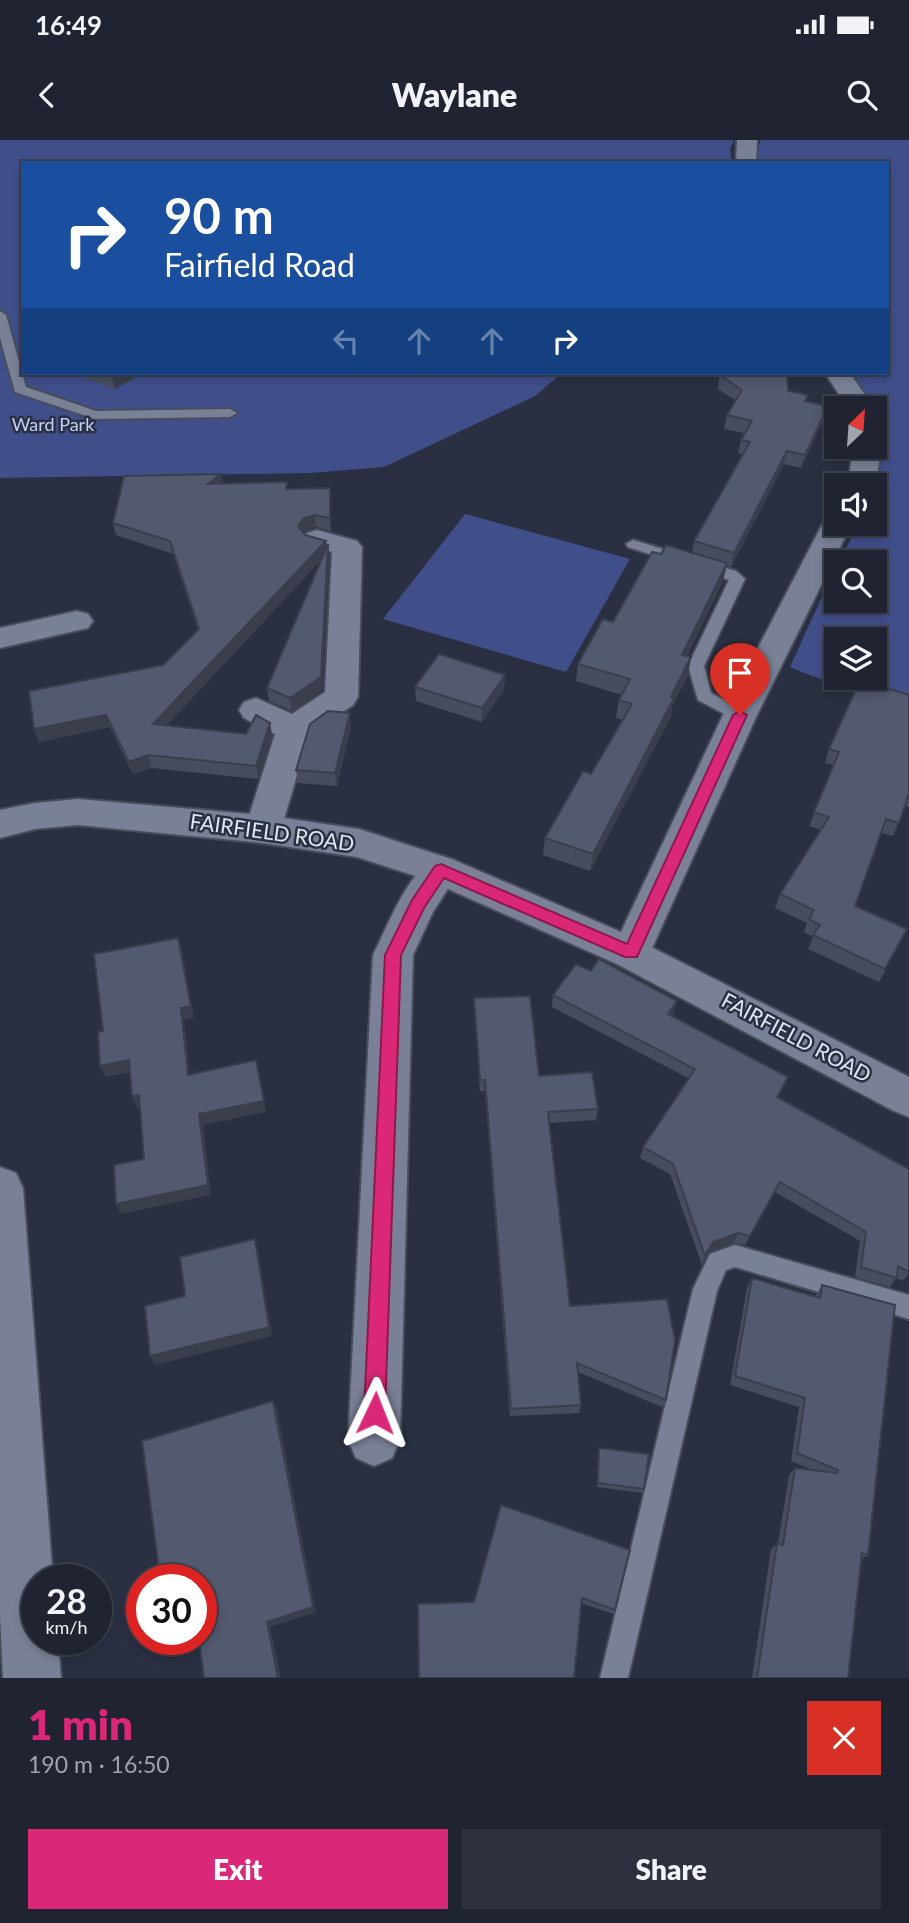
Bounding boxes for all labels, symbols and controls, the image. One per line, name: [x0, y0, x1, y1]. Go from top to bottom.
text: 16:49: [35, 9, 102, 41]
text: Waylane: [392, 75, 517, 114]
icon: back: [28, 76, 66, 114]
icon: search: [843, 76, 881, 114]
text: 90 m: [164, 186, 274, 244]
icon: right: [49, 189, 140, 280]
text: Fairfield Road: [164, 245, 355, 284]
icon: left: [327, 322, 365, 360]
icon: ahead: [400, 322, 438, 360]
icon: ahead: [473, 322, 511, 360]
icon: right: [546, 322, 584, 360]
north arrow: [824, 396, 887, 458]
map controls: [824, 396, 887, 690]
park label: Ward Park: [12, 413, 95, 435]
button: sound: [824, 473, 887, 536]
button: search: [824, 550, 887, 613]
button: layers: [824, 627, 887, 690]
pin: [710, 643, 770, 715]
icon: arrive: [721, 654, 759, 692]
street label: FAIRFIELD ROAD: [189, 808, 356, 855]
street label: FAIRFIELD ROAD: [718, 987, 876, 1087]
position arrow: [338, 1376, 412, 1450]
speed limit sign: 30: [126, 1564, 217, 1655]
text: 28: [46, 1579, 87, 1621]
text: km/h: [45, 1616, 88, 1638]
text: 1 min: [28, 1699, 133, 1749]
button: close: [807, 1701, 881, 1775]
text: 190 m · 16:50: [28, 1750, 170, 1778]
button: Exit: [28, 1829, 448, 1909]
button: Share: [462, 1829, 881, 1909]

